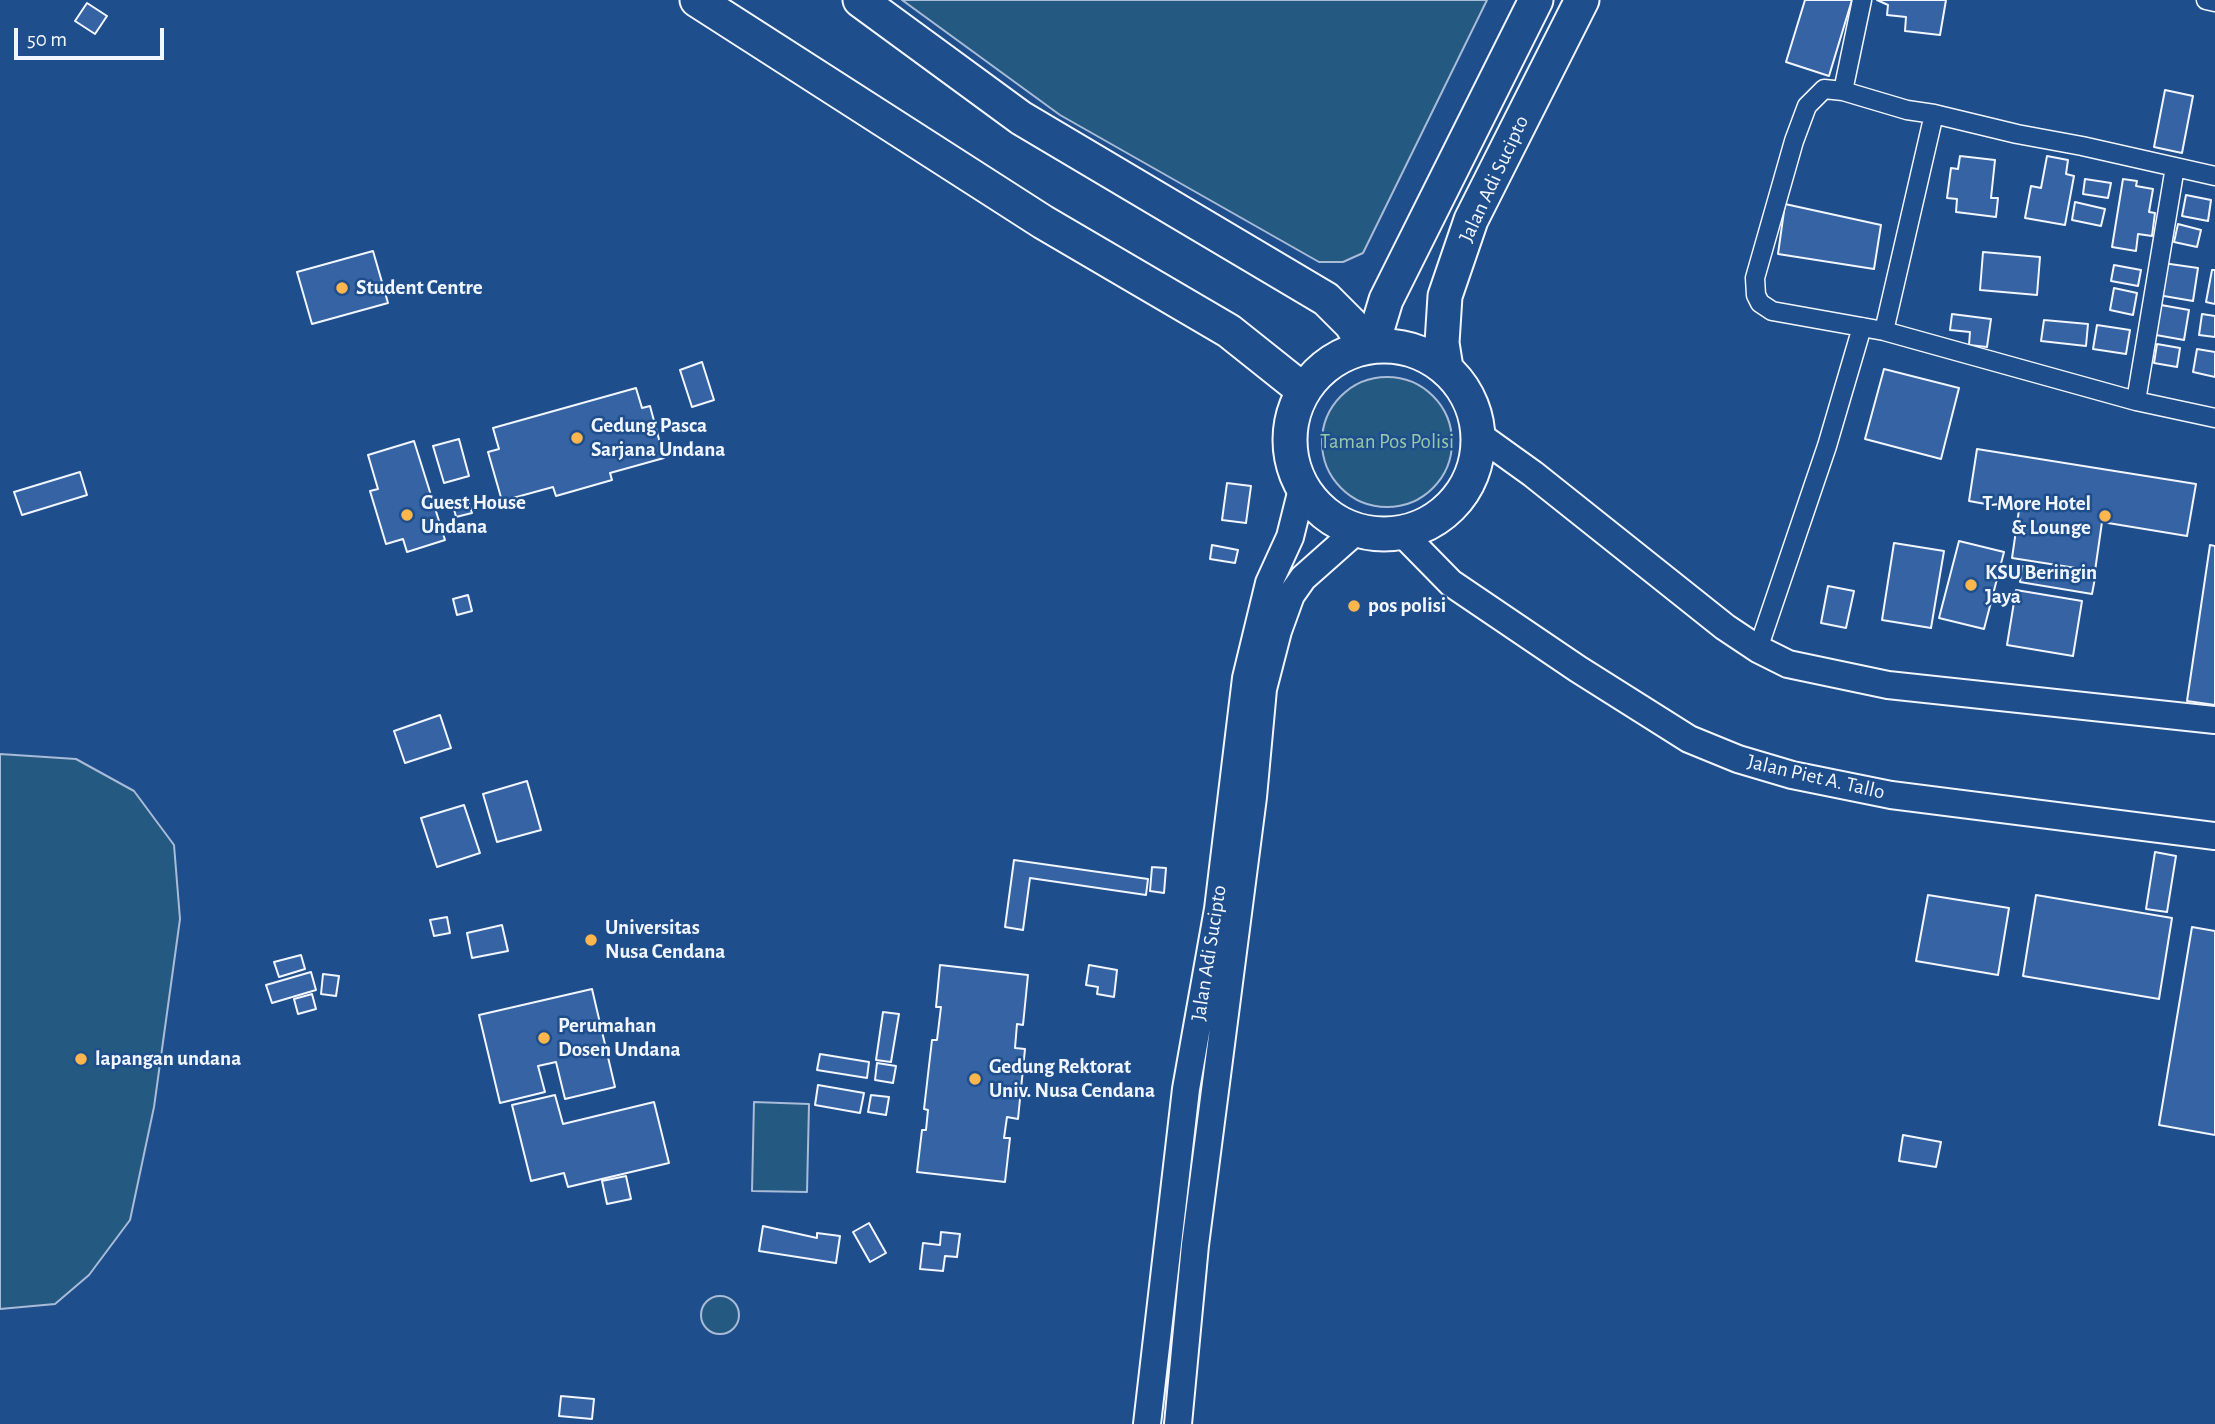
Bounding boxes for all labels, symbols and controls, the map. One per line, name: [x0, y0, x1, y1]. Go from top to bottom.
scale bar: [18, 14, 168, 58]
text: 50 m: [27, 29, 67, 50]
street label: Jalan Adi Sucipto: [1454, 112, 1534, 246]
place label: Student Centre: [356, 275, 483, 301]
marker: Student Centre: [334, 280, 350, 296]
place label: Gedung Pasca Sarjana Undana: [591, 413, 725, 463]
park label: Taman Pos Polisi: [1320, 429, 1454, 455]
marker: Gedung Pasca Sarjana Undana: [569, 430, 585, 446]
place label: Guest House Undana: [421, 490, 526, 540]
place label: T-More Hotel & Lounge: [1982, 491, 2091, 541]
marker: Guest House Undana: [399, 507, 415, 523]
marker: T-More Hotel & Lounge: [2097, 508, 2113, 524]
place label: KSU Beringin Jaya: [1985, 560, 2097, 610]
marker: KSU Beringin Jaya: [1963, 577, 1979, 593]
place label: pos polisi: [1368, 593, 1446, 619]
marker: pos polisi: [1346, 598, 1362, 614]
street label: Jalan Piet A. Tallo: [1745, 749, 1887, 805]
street label: Jalan Adi Sucipto: [1186, 883, 1232, 1023]
place label: Universitas Nusa Cendana: [605, 915, 725, 965]
marker: Universitas Nusa Cendana: [583, 932, 599, 948]
place label: Perumahan Dosen Undana: [558, 1013, 681, 1063]
marker: Perumahan Dosen Undana: [536, 1030, 552, 1046]
place label: lapangan undana: [95, 1046, 241, 1072]
marker: lapangan undana: [73, 1051, 89, 1067]
place label: Gedung Rektorat Univ. Nusa Cendana: [989, 1054, 1155, 1104]
marker: Gedung Rektorat Univ. Nusa Cendana: [967, 1071, 983, 1087]

